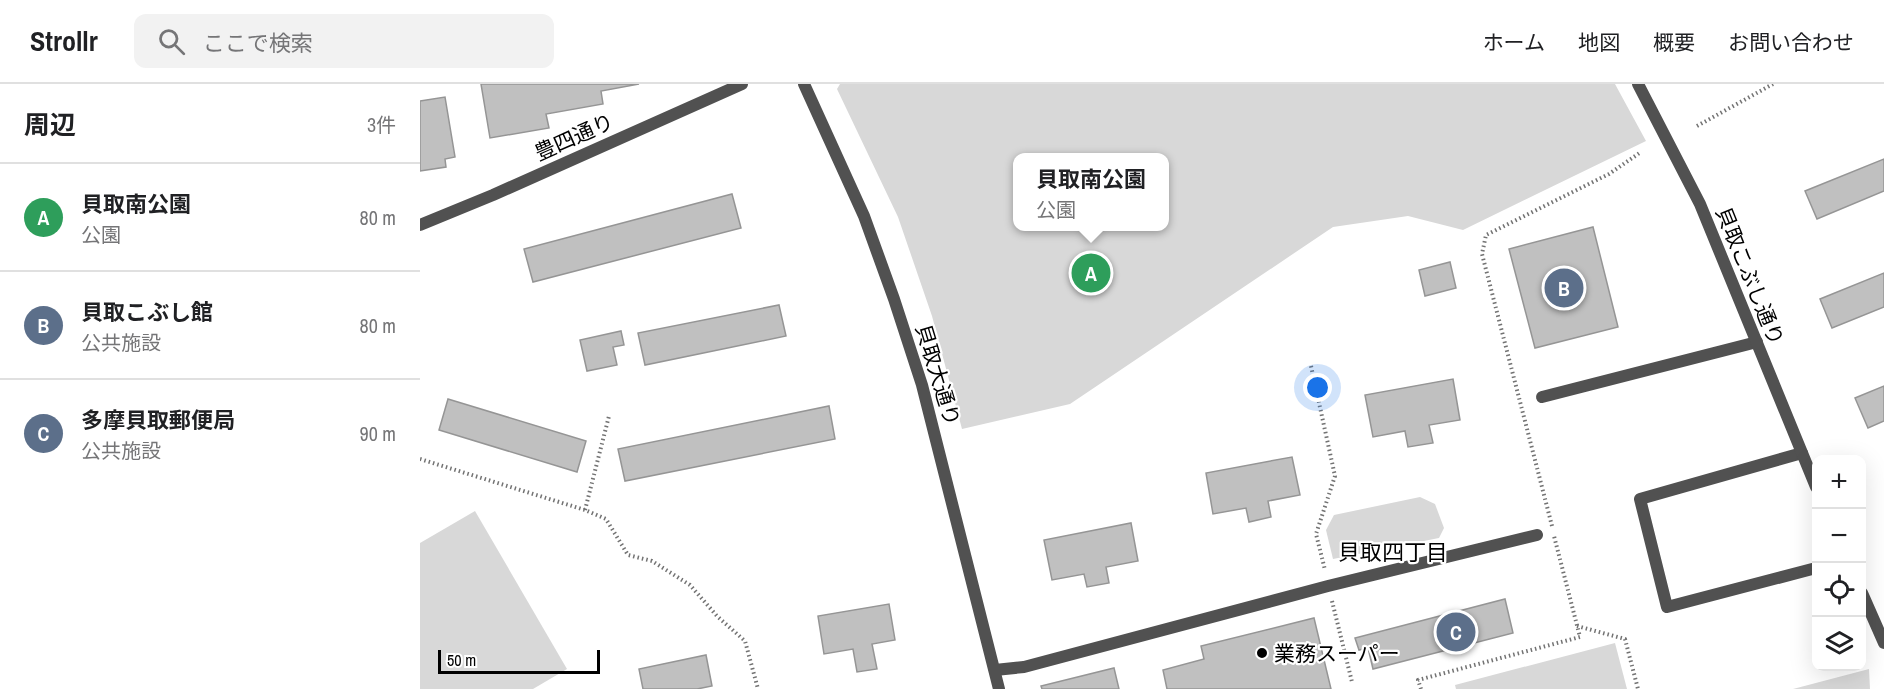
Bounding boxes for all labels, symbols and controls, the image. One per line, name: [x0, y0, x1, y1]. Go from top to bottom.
search box: [134, 14, 554, 68]
text: Strollr: [30, 22, 98, 60]
icon: search: [155, 25, 188, 58]
text: ここで検索: [203, 28, 313, 58]
text: ホーム: [1483, 28, 1545, 57]
text: 地図: [1578, 28, 1620, 57]
text: 概要: [1653, 28, 1695, 57]
text: お問い合わせ: [1728, 28, 1854, 57]
text: 周辺: [24, 107, 76, 142]
street label: 豊四通り: [530, 107, 618, 167]
text: 3件: [367, 111, 396, 138]
popup: [1013, 153, 1169, 231]
text: 貝取南公園: [1036, 164, 1146, 194]
text: 貝取南公園: [81, 189, 191, 219]
text: 公園: [1036, 196, 1076, 223]
street label: 貝取こぶし通り: [1709, 202, 1791, 350]
text: A: [38, 204, 49, 231]
text: 80 m: [360, 204, 396, 231]
text: 公園: [81, 221, 121, 248]
pin: A: [1072, 250, 1110, 296]
pin: B: [1544, 266, 1584, 310]
text: 貝取こぶし館: [81, 297, 213, 327]
text: B: [38, 312, 49, 339]
text: 80 m: [360, 312, 396, 339]
street label: 貝取大通り: [909, 321, 967, 429]
text: 公共施設: [81, 329, 161, 356]
your location: [1303, 373, 1332, 402]
text: 多摩貝取郵便局: [81, 405, 235, 435]
text: C: [38, 420, 49, 447]
text: 90 m: [360, 420, 396, 447]
text: 公共施設: [81, 437, 161, 464]
map controls: [1812, 455, 1866, 671]
button: +: [1812, 455, 1866, 509]
button: −: [1812, 509, 1866, 563]
district label: 貝取四丁目: [1338, 537, 1448, 567]
button: locate: [1812, 563, 1866, 617]
pin: C: [1436, 610, 1476, 654]
button: layers: [1812, 617, 1866, 671]
place label: 業務スーパー: [1274, 639, 1400, 668]
marker: 業務スーパー: [1255, 646, 1269, 660]
scale bar: [438, 647, 600, 674]
text: 50 m: [447, 649, 476, 671]

